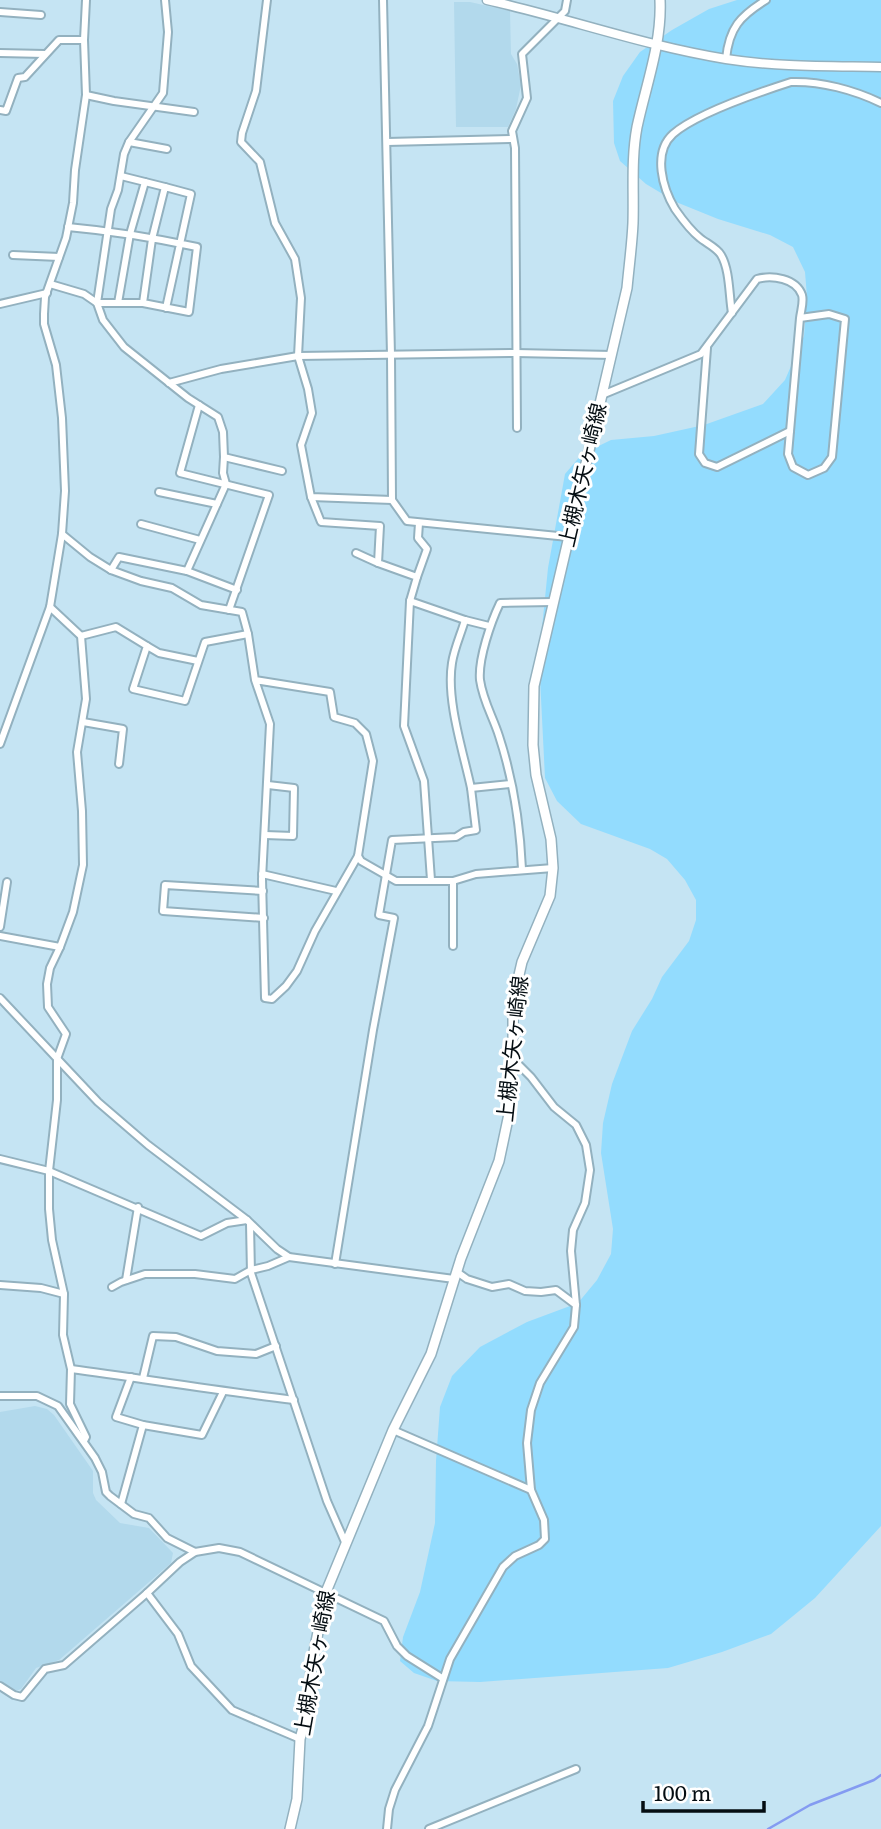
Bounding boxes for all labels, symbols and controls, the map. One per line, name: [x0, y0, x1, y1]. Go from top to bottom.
street label: 上槻木矢ヶ崎線: [549, 399, 612, 550]
street label: 上槻木矢ヶ崎線: [487, 974, 534, 1123]
street label: 上槻木矢ヶ崎線: [285, 1587, 341, 1738]
scale bar: [643, 1770, 764, 1814]
text: 100 m: [654, 1776, 711, 1807]

